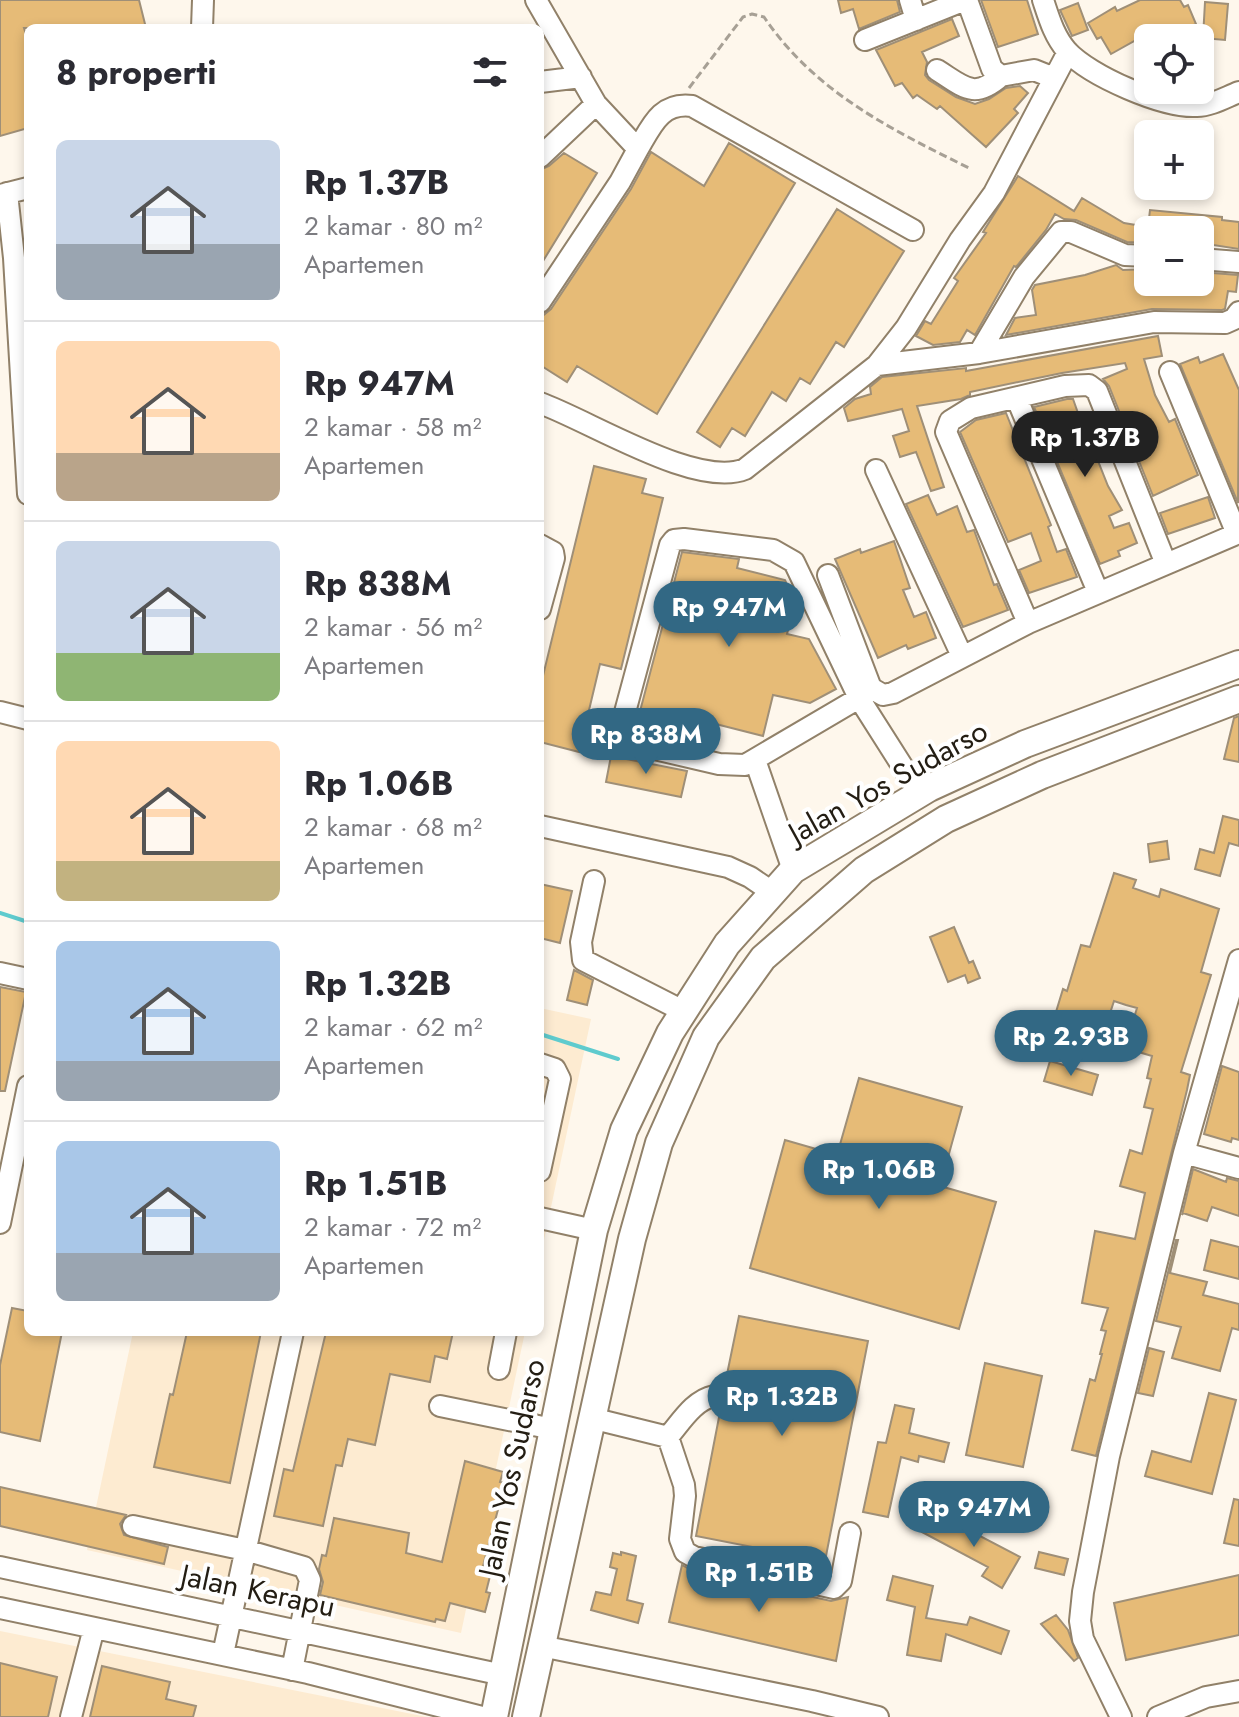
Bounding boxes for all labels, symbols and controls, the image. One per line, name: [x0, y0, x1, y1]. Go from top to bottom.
map controls: [1134, 24, 1214, 296]
button: locate: [1134, 24, 1214, 104]
text: 8 properti: [56, 48, 217, 97]
icon: filters: [468, 50, 512, 94]
button: +: [1134, 120, 1214, 200]
text: Rp 1.37B: [304, 158, 449, 207]
icon: home: [120, 172, 216, 268]
text: 2 kamar · 80 m²: [304, 207, 483, 245]
button: −: [1134, 216, 1214, 296]
text: Apartemen: [304, 245, 424, 283]
text: Rp 947M: [304, 359, 454, 408]
icon: home: [120, 373, 216, 469]
text: 2 kamar · 58 m²: [304, 408, 482, 446]
pin: Rp 1.37B: [1002, 411, 1168, 479]
text: Rp 1.37B: [1030, 418, 1140, 456]
text: Apartemen: [304, 446, 424, 484]
text: Rp 838M: [304, 559, 451, 608]
icon: home: [120, 573, 216, 669]
pin: Rp 947M: [655, 581, 803, 649]
text: Rp 947M: [671, 588, 787, 626]
text: 2 kamar · 56 m²: [304, 608, 482, 646]
text: Apartemen: [304, 646, 424, 684]
pin: Rp 838M: [572, 708, 720, 776]
street label: Jalan Yos Sudarso: [777, 709, 995, 856]
text: Rp 838M: [590, 715, 702, 753]
text: Rp 1.06B: [304, 759, 453, 808]
icon: home: [120, 773, 216, 869]
text: 2 kamar · 68 m²: [304, 808, 482, 846]
text: Apartemen: [304, 846, 424, 884]
text: Rp 1.32B: [304, 959, 451, 1008]
icon: home: [120, 973, 216, 1069]
text: 2 kamar · 62 m²: [304, 1008, 483, 1046]
pin: Rp 2.93B: [988, 1010, 1154, 1078]
text: Rp 2.93B: [1013, 1017, 1129, 1055]
text: Apartemen: [304, 1046, 424, 1084]
pin: Rp 1.06B: [796, 1143, 962, 1211]
text: Rp 1.06B: [822, 1150, 936, 1188]
text: Rp 1.51B: [304, 1159, 447, 1208]
icon: home: [120, 1173, 216, 1269]
text: 2 kamar · 72 m²: [304, 1208, 481, 1246]
text: Apartemen: [304, 1246, 424, 1284]
street label: Jalan Yos Sudarso: [467, 1355, 556, 1585]
pin: Rp 1.32B: [699, 1370, 865, 1438]
text: Rp 1.32B: [726, 1377, 838, 1415]
pin: Rp 947M: [900, 1481, 1048, 1549]
text: Rp 947M: [916, 1488, 1032, 1526]
pin: Rp 1.51B: [676, 1546, 842, 1614]
street label: Jalan Kerapu: [173, 1552, 339, 1628]
text: Rp 1.51B: [704, 1553, 814, 1591]

